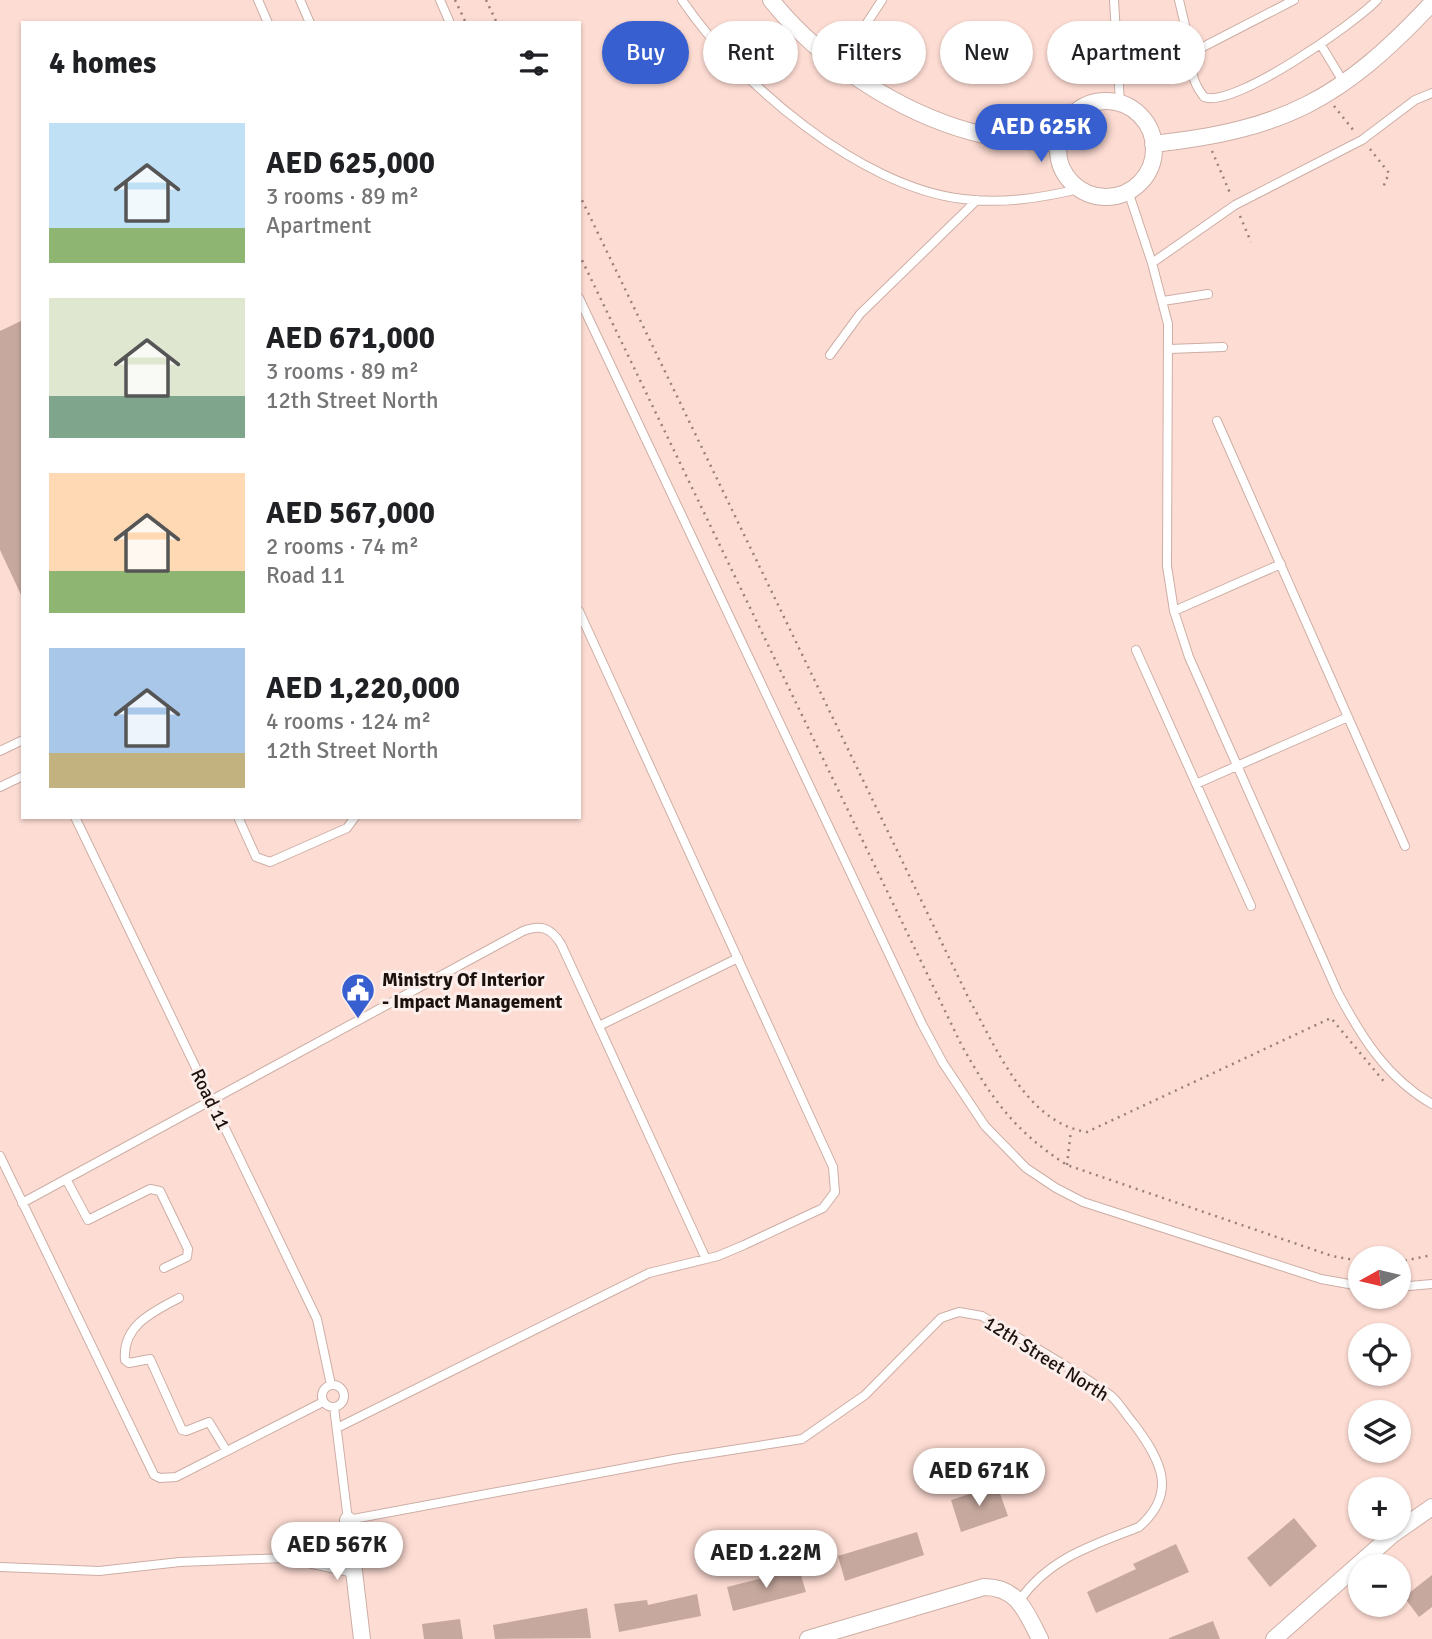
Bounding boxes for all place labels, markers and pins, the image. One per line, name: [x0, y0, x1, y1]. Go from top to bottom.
pin: AED 625K: [969, 104, 1113, 164]
place label: Ministry Of Interior - Impact Management: [382, 968, 562, 1014]
public building icon: Ministry Of Interior - Impact Management: [339, 971, 377, 1020]
pin: AED 671K: [907, 1448, 1051, 1508]
pin: AED 567K: [265, 1522, 409, 1582]
pin: AED 1.22M: [686, 1530, 846, 1590]

